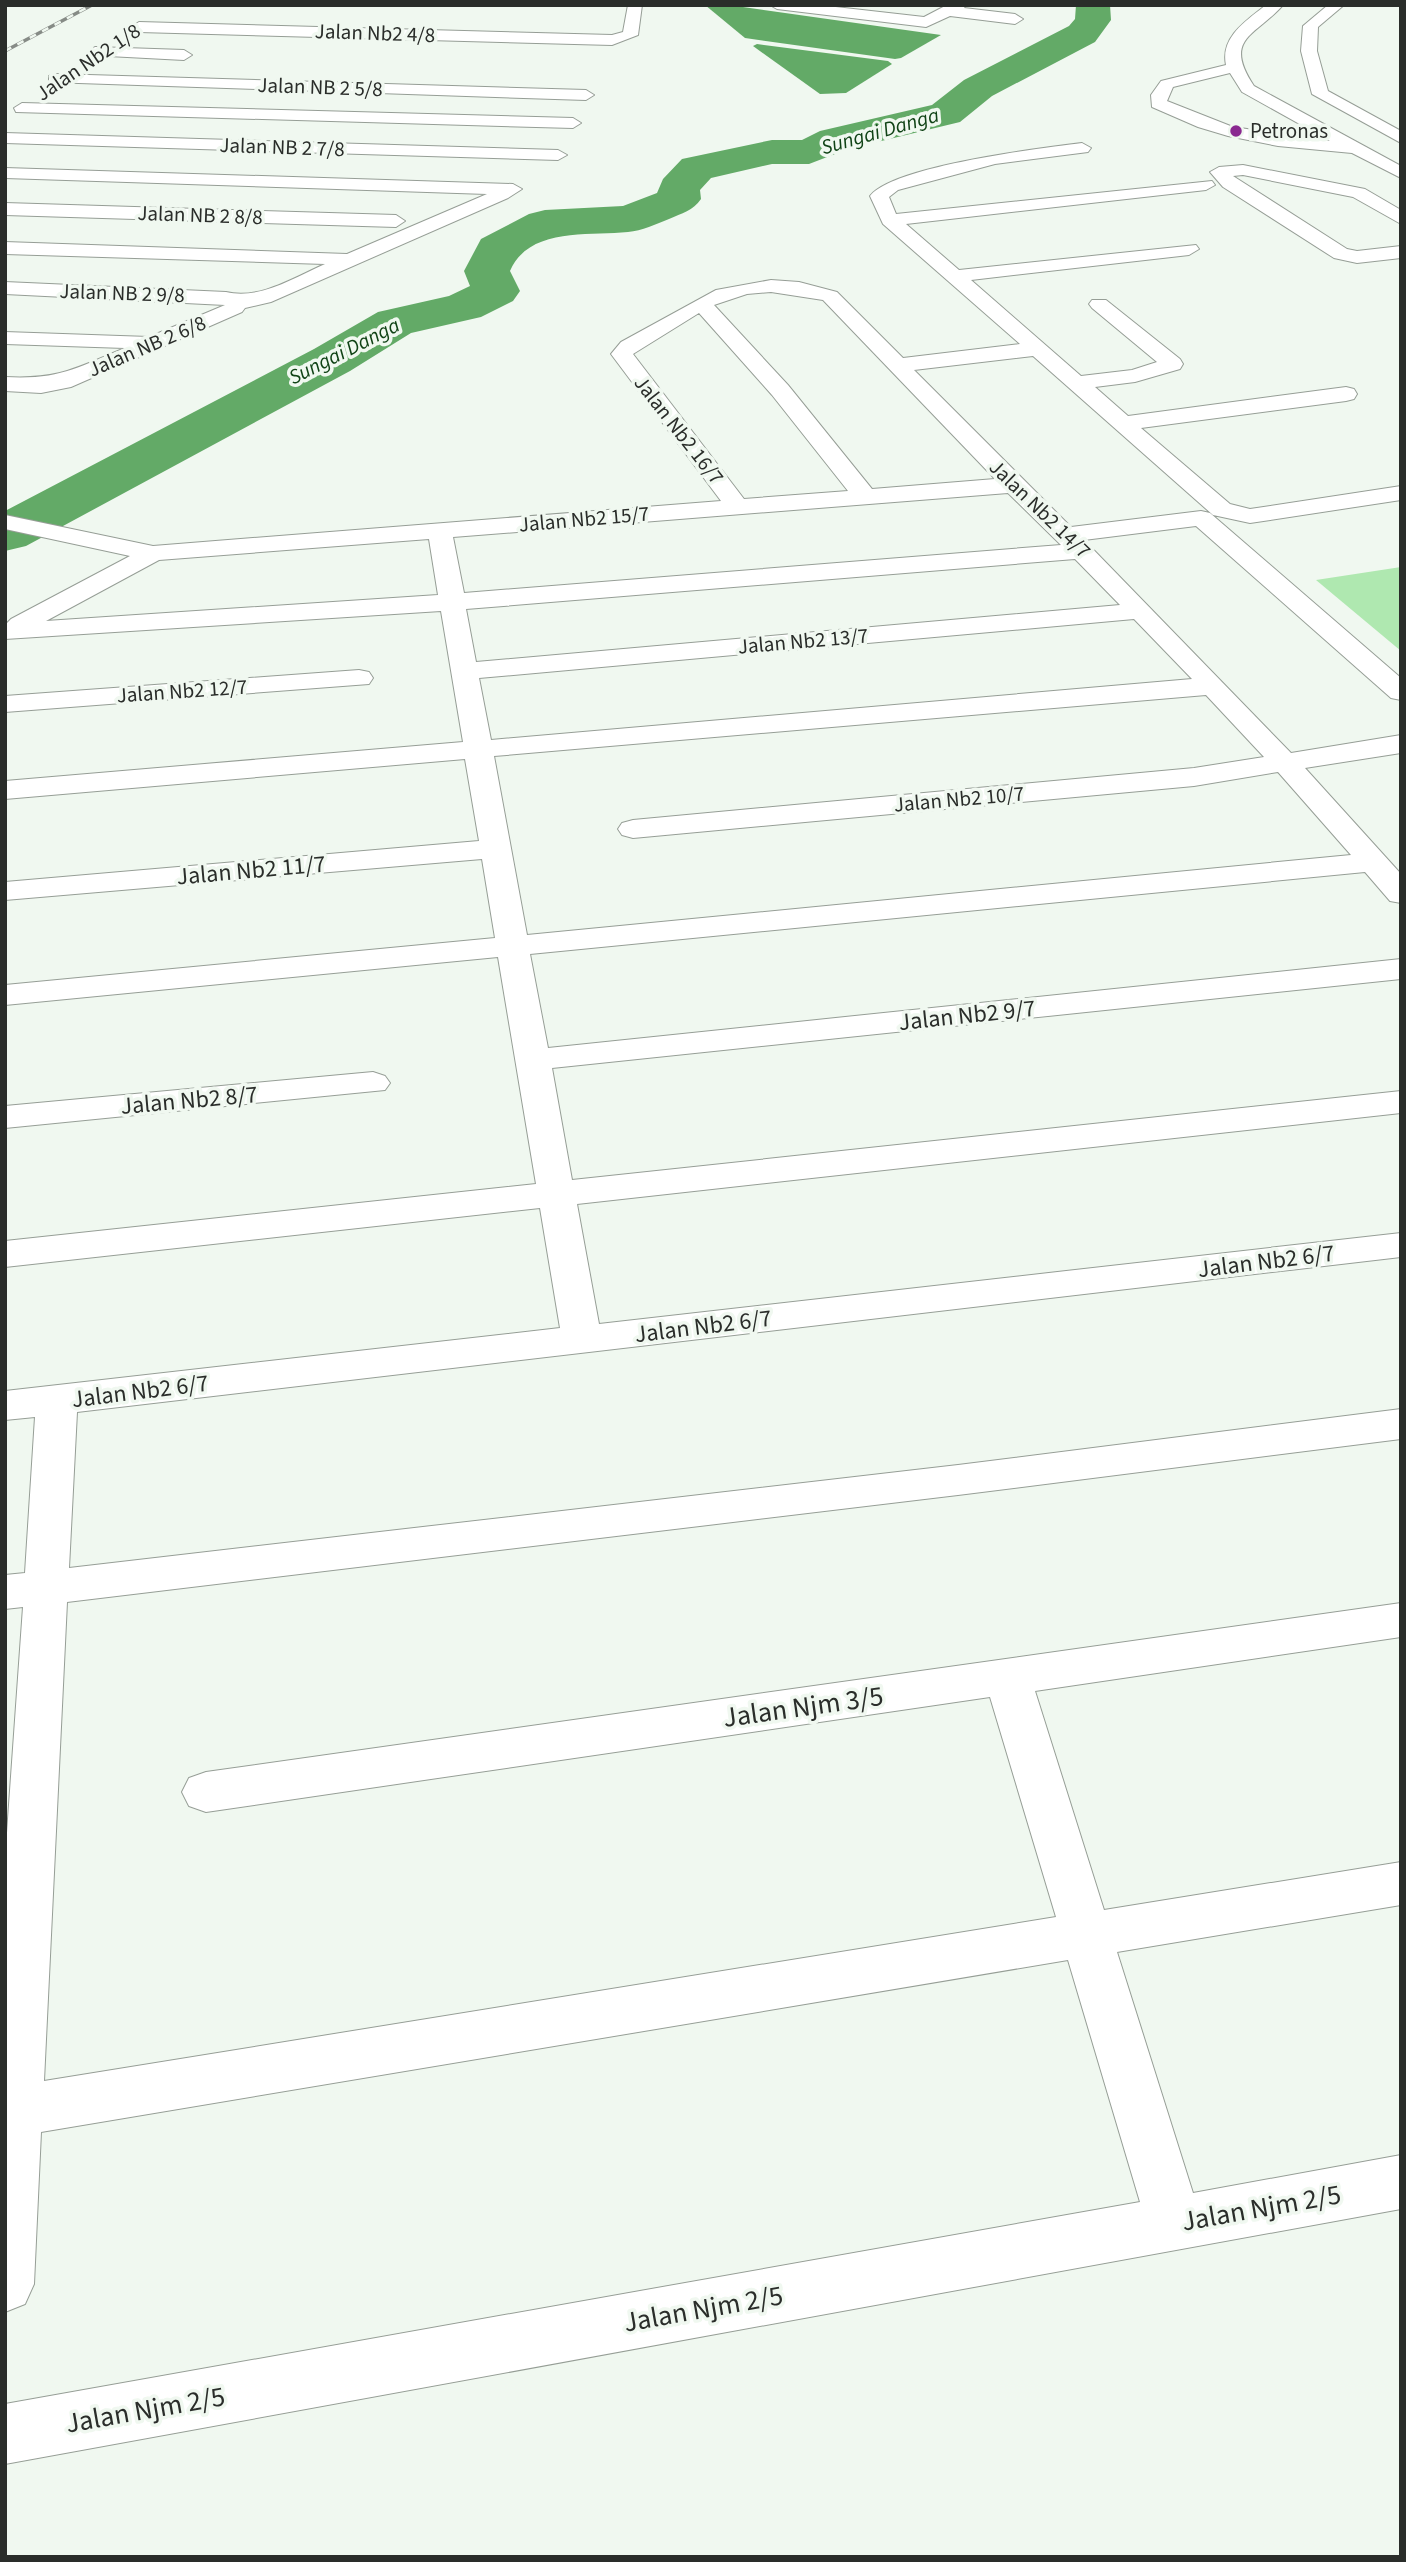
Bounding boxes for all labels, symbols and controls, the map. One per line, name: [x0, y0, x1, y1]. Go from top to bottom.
street label: Jalan Nb2 1/8: [30, 16, 146, 108]
street label: Jalan Nb2 4/8: [314, 16, 436, 50]
street label: Jalan NB 2 5/8: [257, 70, 383, 104]
water label: Sungai Danga: [818, 100, 942, 162]
place label: Petronas: [1250, 116, 1328, 146]
marker: Petronas: [1228, 123, 1244, 139]
street label: Jalan NB 2 7/8: [219, 130, 345, 164]
street label: Jalan NB 2 8/8: [137, 198, 263, 232]
street label: Jalan NB 2 9/8: [59, 276, 185, 310]
street label: Jalan NB 2 6/8: [83, 308, 211, 384]
water label: Sungai Danga: [283, 310, 405, 392]
street label: Jalan Nb2 16/7: [627, 369, 731, 491]
street label: Jalan Nb2 14/7: [983, 453, 1097, 565]
street label: Jalan Nb2 15/7: [518, 498, 650, 540]
street label: Jalan Nb2 13/7: [737, 620, 869, 662]
street label: Jalan Nb2 12/7: [116, 671, 248, 711]
street label: Jalan Nb2 10/7: [893, 778, 1025, 820]
street label: Jalan Nb2 11/7: [175, 847, 327, 894]
street label: Jalan Nb2 9/7: [897, 991, 1037, 1040]
street label: Jalan Nb2 8/7: [119, 1077, 259, 1124]
street label: Jalan Nb2 6/7: [1196, 1236, 1336, 1287]
street label: Jalan Nb2 6/7: [633, 1301, 773, 1352]
street label: Jalan Nb2 6/7: [70, 1366, 210, 1417]
street label: Jalan Njm 3/5: [721, 1676, 886, 1738]
street label: Jalan Njm 2/5: [1178, 2174, 1344, 2242]
street label: Jalan Njm 2/5: [620, 2275, 786, 2343]
street label: Jalan Njm 2/5: [62, 2376, 228, 2444]

